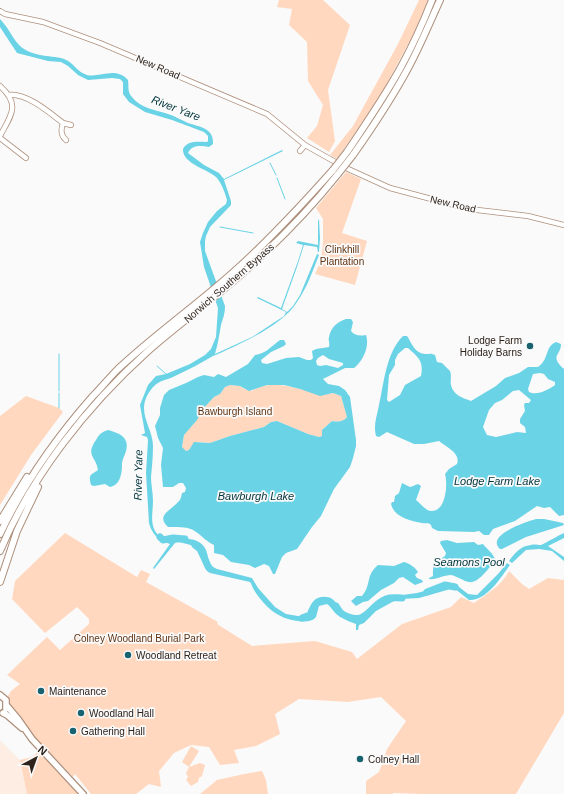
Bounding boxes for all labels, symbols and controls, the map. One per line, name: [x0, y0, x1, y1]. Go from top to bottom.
street label: New Road: [134, 53, 182, 81]
water label: River Yare: [150, 93, 202, 123]
street label: New Road: [429, 193, 477, 215]
street label: Norwich Southern Bypass: [182, 241, 276, 325]
park label: Clinkhill Plantation: [320, 244, 364, 267]
place label: Lodge Farm Holiday Barns: [460, 335, 522, 358]
marker: Lodge Farm Holiday Barns: [525, 341, 535, 351]
park label: Bawburgh Island: [198, 406, 272, 417]
water label: River Yare: [132, 449, 144, 501]
water label: Lodge Farm Lake: [454, 475, 540, 487]
water label: Bawburgh Lake: [218, 490, 294, 502]
water label: Seamons Pool: [433, 556, 505, 568]
park label: Colney Woodland Burial Park: [74, 633, 205, 644]
marker: Woodland Retreat: [123, 650, 133, 660]
place label: Woodland Retreat: [136, 650, 217, 661]
marker: Maintenance: [36, 686, 46, 696]
place label: Maintenance: [49, 686, 107, 697]
marker: Woodland Hall: [76, 708, 86, 718]
place label: Woodland Hall: [89, 708, 154, 719]
marker: Gathering Hall: [68, 726, 78, 736]
place label: Gathering Hall: [81, 726, 145, 737]
north arrow: [16, 738, 56, 778]
text: N: [36, 743, 50, 758]
marker: Colney Hall: [355, 754, 365, 764]
place label: Colney Hall: [368, 754, 419, 765]

